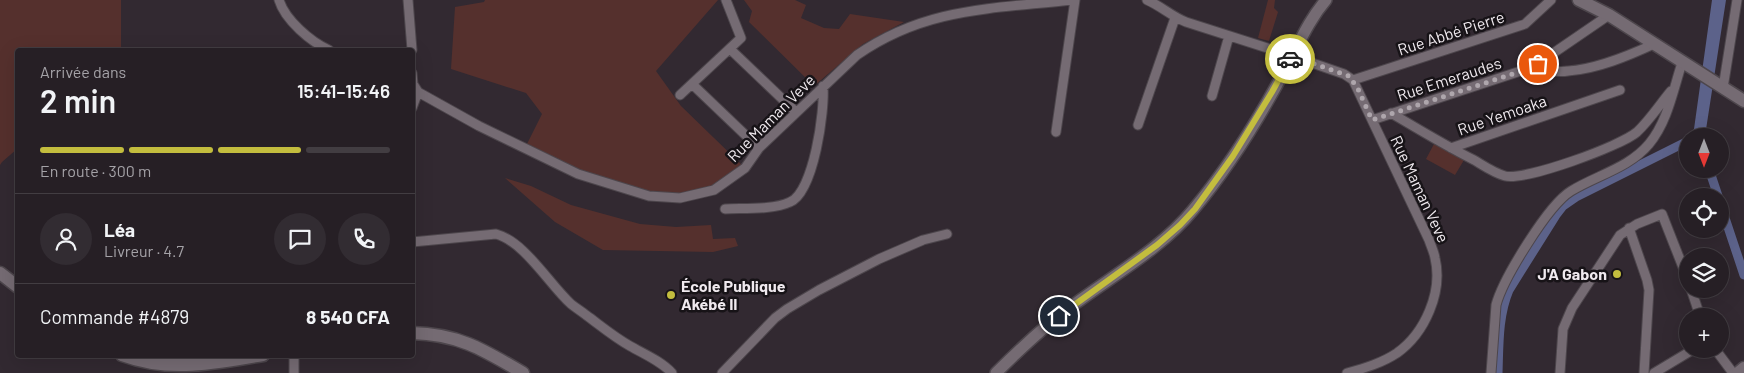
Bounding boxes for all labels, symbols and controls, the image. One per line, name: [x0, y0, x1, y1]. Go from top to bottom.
street label: Rue Abbé Pierre: [1395, 6, 1507, 59]
courier: [1265, 34, 1315, 84]
pin: [1517, 43, 1559, 85]
icon: car: [1276, 45, 1304, 73]
icon: bag: [1524, 50, 1552, 78]
street label: Rue Emeraudes: [1394, 53, 1504, 104]
text: Arrivée dans: [40, 62, 126, 81]
street label: Rue Maman Veve: [723, 70, 818, 165]
text: 15:41–15:46: [297, 79, 390, 102]
text: 2 min: [40, 81, 116, 119]
street label: Rue Yemoaka: [1455, 90, 1549, 139]
north arrow: [1679, 128, 1729, 178]
map controls: [1679, 128, 1729, 358]
street label: Rue Maman Veve: [1387, 132, 1454, 245]
text: En route · 300 m: [40, 161, 151, 180]
button: locate: [1679, 188, 1729, 238]
button: person: [40, 213, 92, 265]
button: chat: [274, 213, 326, 265]
button: phone: [338, 213, 390, 265]
text: Léa: [104, 218, 135, 241]
text: Livreur · 4.7: [104, 241, 184, 260]
button: layers: [1679, 248, 1729, 298]
place label: J'A Gabon: [1538, 264, 1607, 283]
marker: J'A Gabon: [1611, 268, 1623, 280]
place label: École Publique Akébé II: [681, 276, 786, 313]
marker: École Publique Akébé II: [665, 289, 677, 301]
pin: [1038, 295, 1080, 337]
icon: home: [1045, 302, 1073, 330]
text: Commande #4879: [40, 305, 189, 328]
text: 8 540 CFA: [306, 305, 390, 328]
button: +: [1679, 308, 1729, 358]

